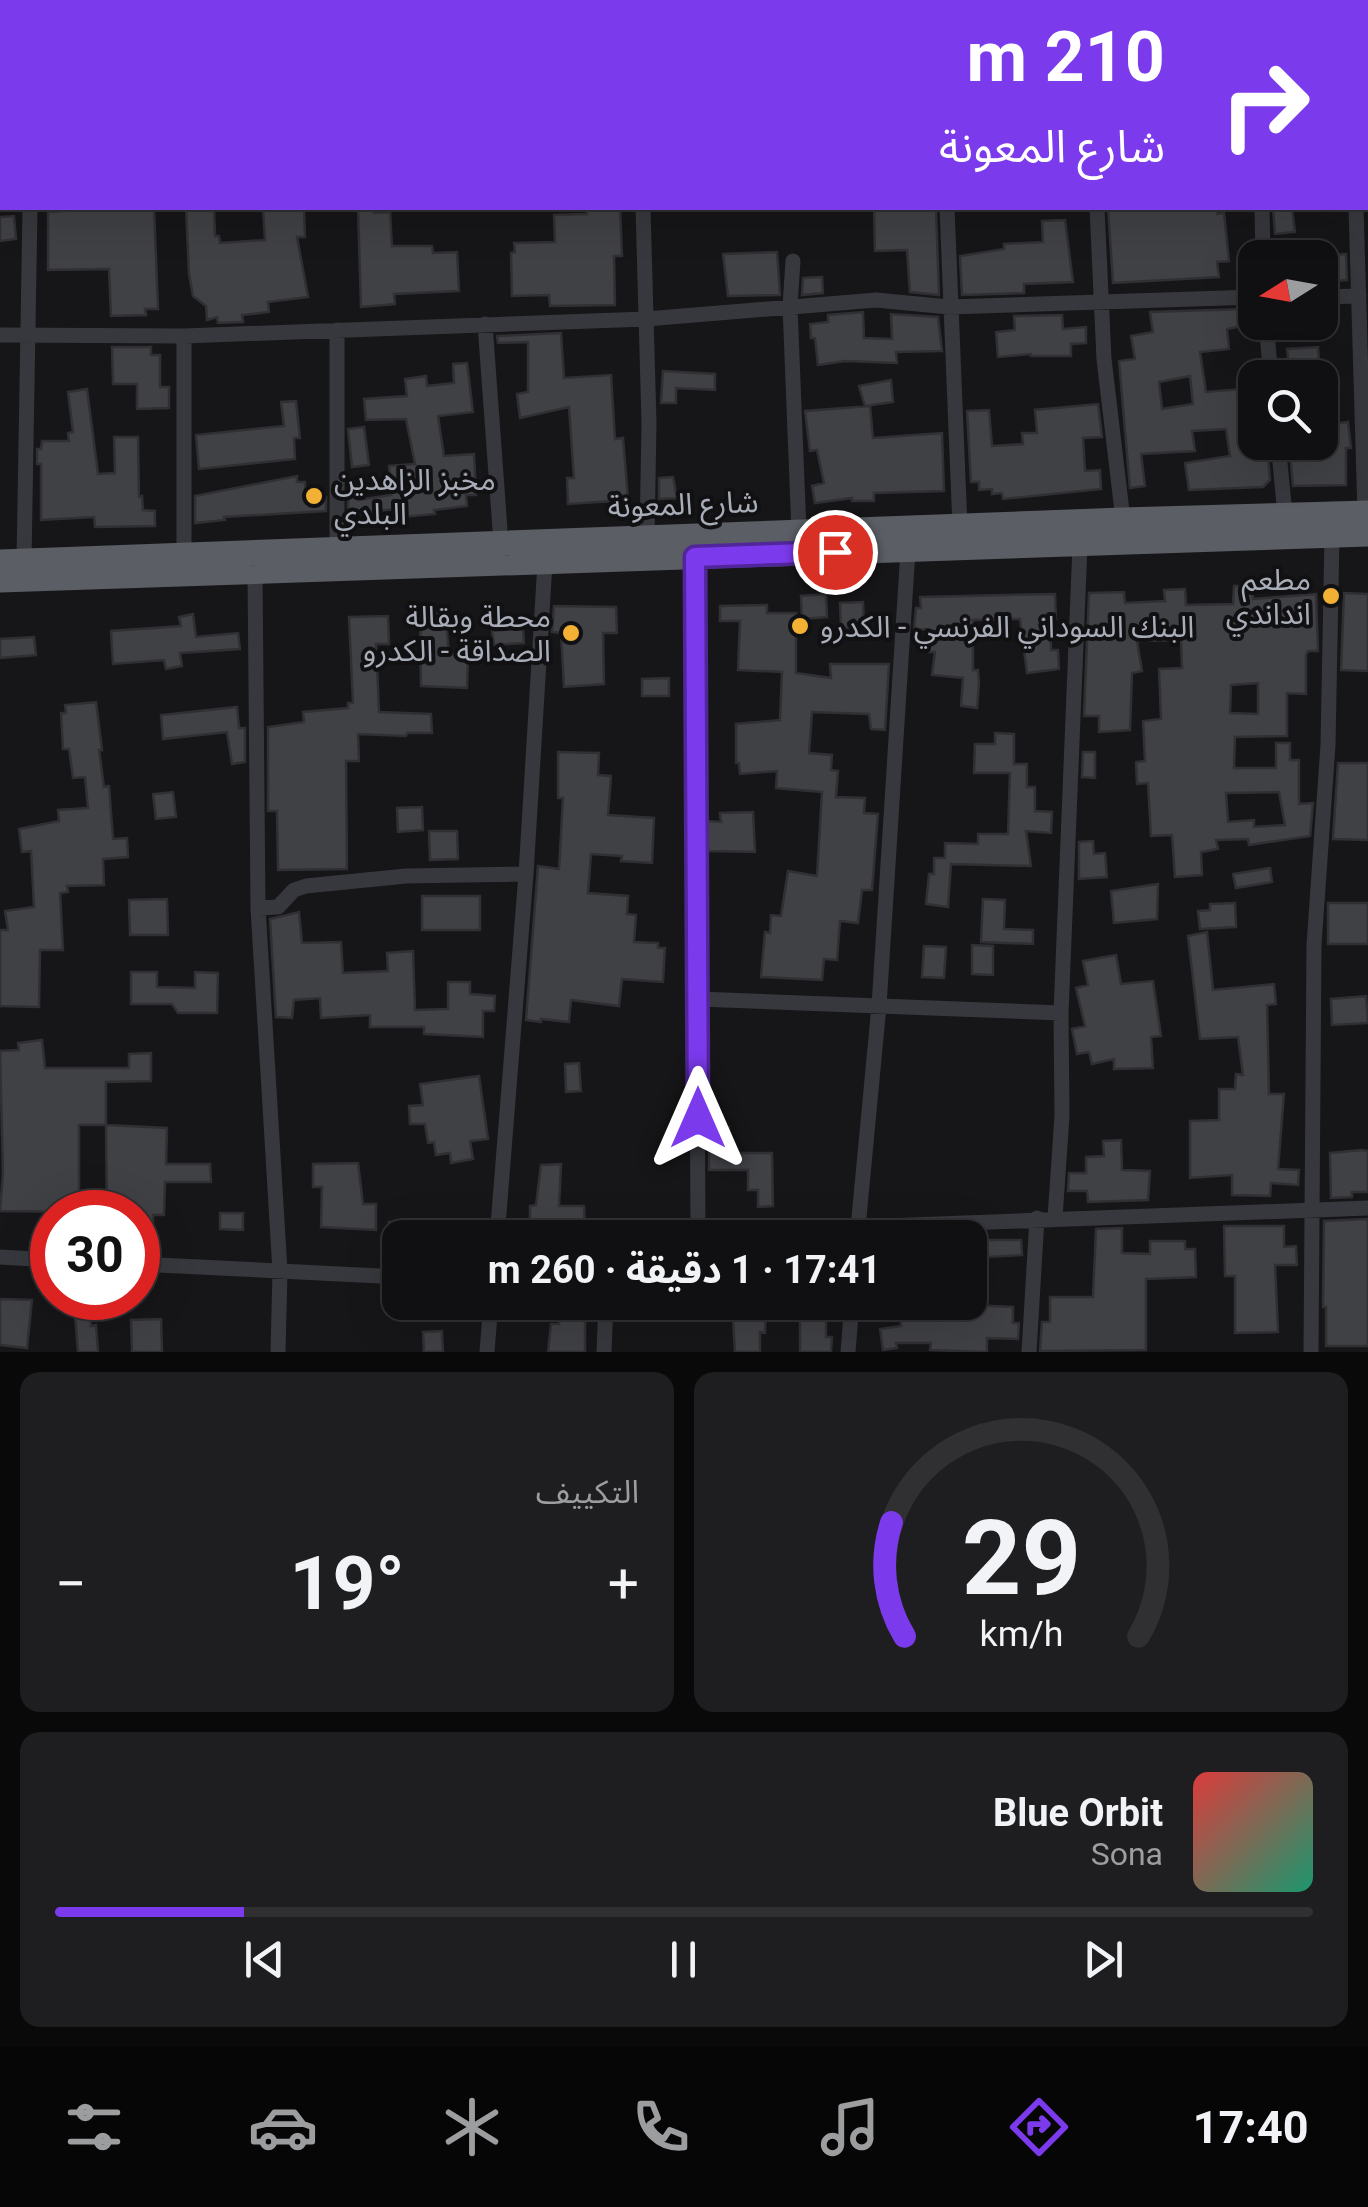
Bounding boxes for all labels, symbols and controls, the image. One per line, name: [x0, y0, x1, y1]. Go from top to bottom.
text: 210 m: [966, 16, 1165, 98]
icon: right: [1200, 40, 1330, 170]
text: شارع المعونة: [939, 120, 1165, 173]
north arrow: [1238, 240, 1338, 340]
map controls: [1238, 240, 1338, 460]
button: search: [1238, 360, 1338, 460]
place label: مخبز الزاهدين البلدي: [334, 462, 496, 536]
street label: شارع المعونة: [607, 484, 759, 529]
marker: مخبز الزاهدين البلدي: [303, 485, 325, 507]
pin: [793, 510, 878, 595]
icon: arrive: [808, 525, 863, 580]
place label: مطعم انداندي: [1226, 562, 1311, 636]
marker: مطعم انداندي: [1320, 585, 1342, 607]
place label: محطة وبقالة الصداقة - الكدرو: [363, 599, 551, 668]
place label: البنك السوداني الفرنسي - الكدرو: [820, 609, 1194, 649]
marker: البنك السوداني الفرنسي - الكدرو: [789, 615, 811, 637]
marker: محطة وبقالة الصداقة - الكدرو: [560, 622, 582, 644]
position arrow: [646, 1066, 750, 1170]
speed limit sign: 30: [30, 1190, 160, 1320]
text: 17:41 · 1 دقيقة · 260 m: [488, 1248, 881, 1292]
text: التكييف: [536, 1473, 639, 1511]
text: 29: [961, 1498, 1081, 1619]
text: 19°: [289, 1539, 405, 1627]
text: −: [55, 1552, 86, 1616]
text: +: [608, 1552, 639, 1616]
text: km/h: [979, 1613, 1063, 1655]
text: Blue Orbit: [993, 1791, 1163, 1835]
text: Sona: [1091, 1835, 1163, 1873]
icon: previous: [237, 1932, 292, 1987]
icon: pause: [656, 1932, 711, 1987]
icon: next: [1076, 1932, 1131, 1987]
icon: filters: [59, 2092, 129, 2162]
icon: car: [248, 2092, 318, 2162]
icon: climate: [437, 2092, 507, 2162]
icon: phone: [626, 2092, 696, 2162]
icon: music: [815, 2092, 885, 2162]
icon: directions: [1004, 2092, 1074, 2162]
text: 17:40: [1193, 2101, 1309, 2154]

